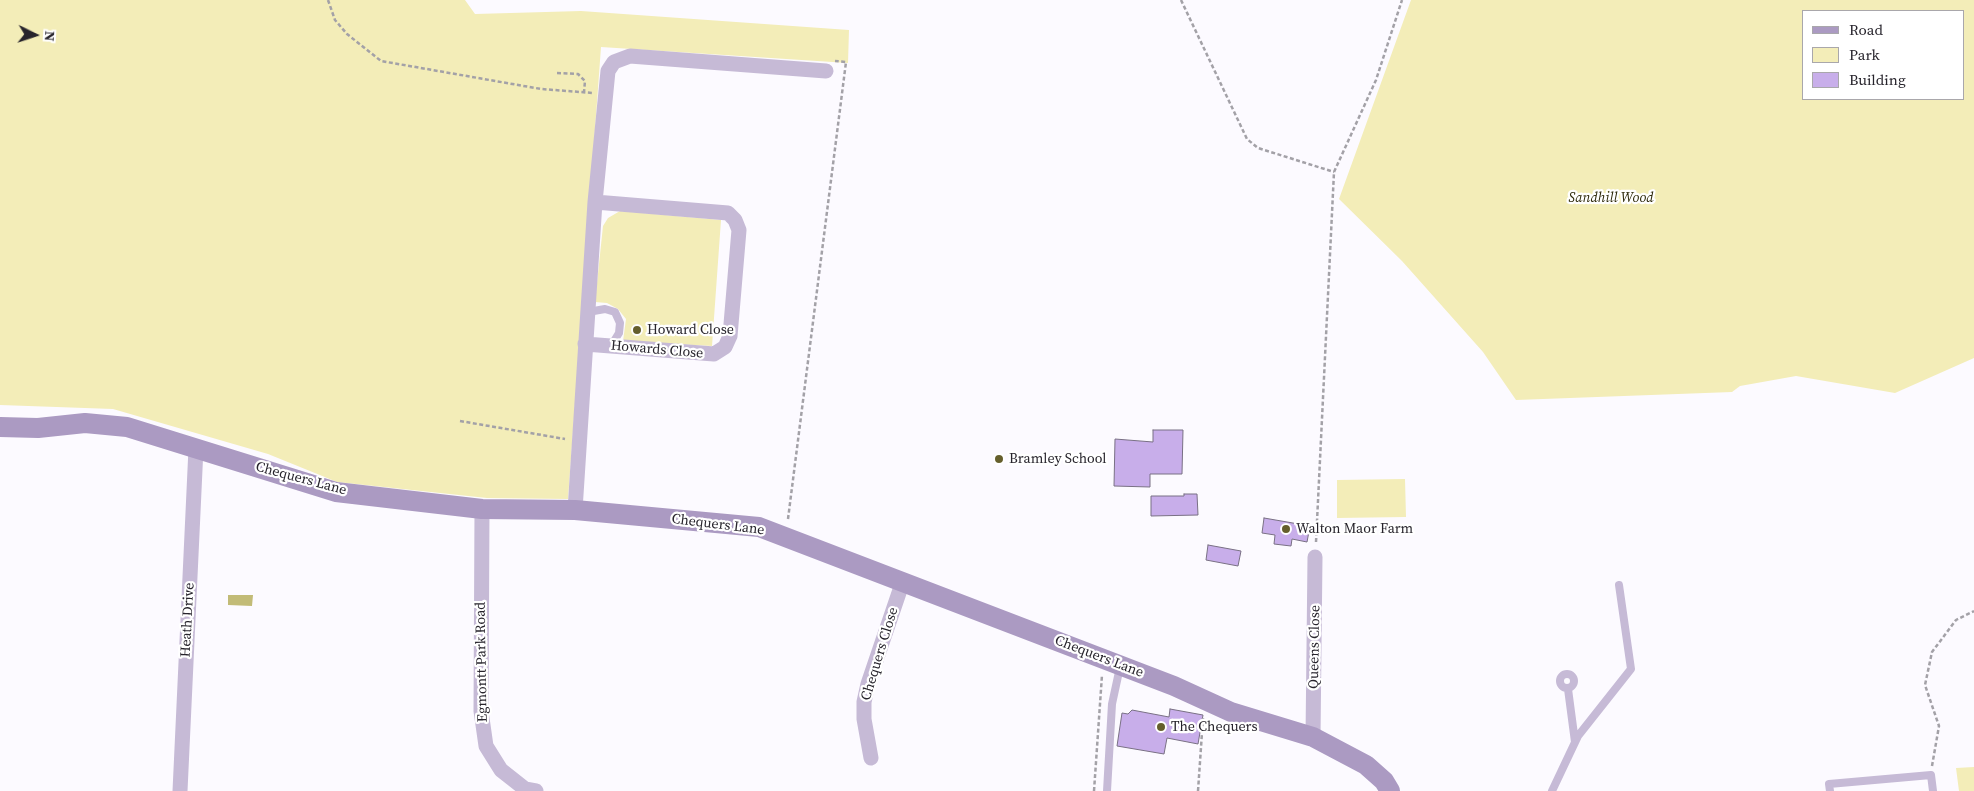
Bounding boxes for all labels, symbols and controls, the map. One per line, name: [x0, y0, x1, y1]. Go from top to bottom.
north arrow: [10, 10, 60, 60]
legend: [1802, 10, 1964, 100]
text: Road: [1849, 19, 1883, 40]
text: N: [40, 30, 60, 42]
text: Park: [1849, 44, 1880, 65]
text: Building: [1849, 69, 1906, 90]
park label: Sandhill Wood: [1568, 190, 1654, 206]
place label: Howard Close: [647, 322, 734, 338]
marker: Howard Close: [631, 324, 643, 336]
street label: Howards Close: [610, 338, 704, 362]
place label: Bramley School: [1009, 451, 1107, 467]
marker: Bramley School: [993, 453, 1005, 465]
street label: Chequers Lane: [254, 459, 348, 499]
street label: Chequers Lane: [671, 511, 765, 539]
place label: Walton Maor Farm: [1296, 521, 1413, 537]
marker: Walton Maor Farm: [1280, 523, 1292, 535]
street label: Heath Drive: [178, 582, 198, 658]
street label: Egmontt Park Road: [473, 602, 491, 722]
street label: Chequers Close: [858, 605, 902, 703]
street label: Queens Close: [1306, 605, 1324, 689]
street label: Chequers Lane: [1052, 632, 1146, 682]
place label: The Chequers: [1171, 719, 1257, 735]
marker: The Chequers: [1155, 721, 1167, 733]

